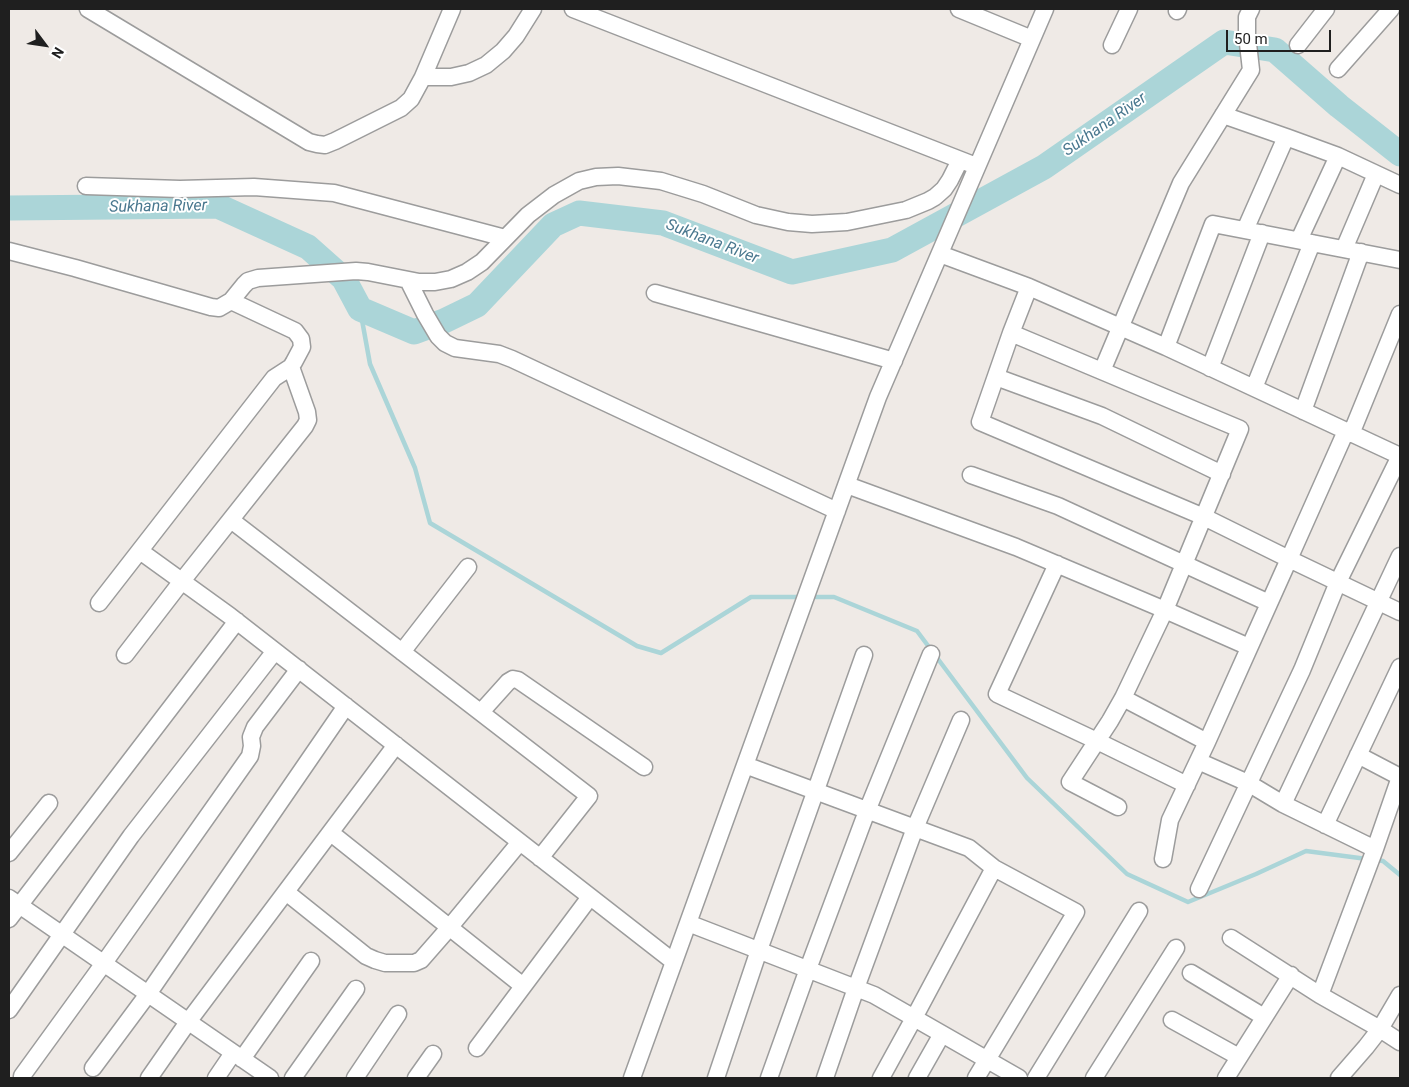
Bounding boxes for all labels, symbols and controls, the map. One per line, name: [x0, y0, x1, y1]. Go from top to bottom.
north arrow: [20, 20, 70, 70]
scale bar: [1229, 20, 1334, 52]
text: 50 m: [1234, 30, 1268, 48]
text: N: [48, 44, 67, 61]
water label: Sukhana River: [1059, 89, 1151, 161]
water label: Sukhana River: [109, 197, 207, 217]
water label: Sukhana River: [663, 216, 761, 268]

